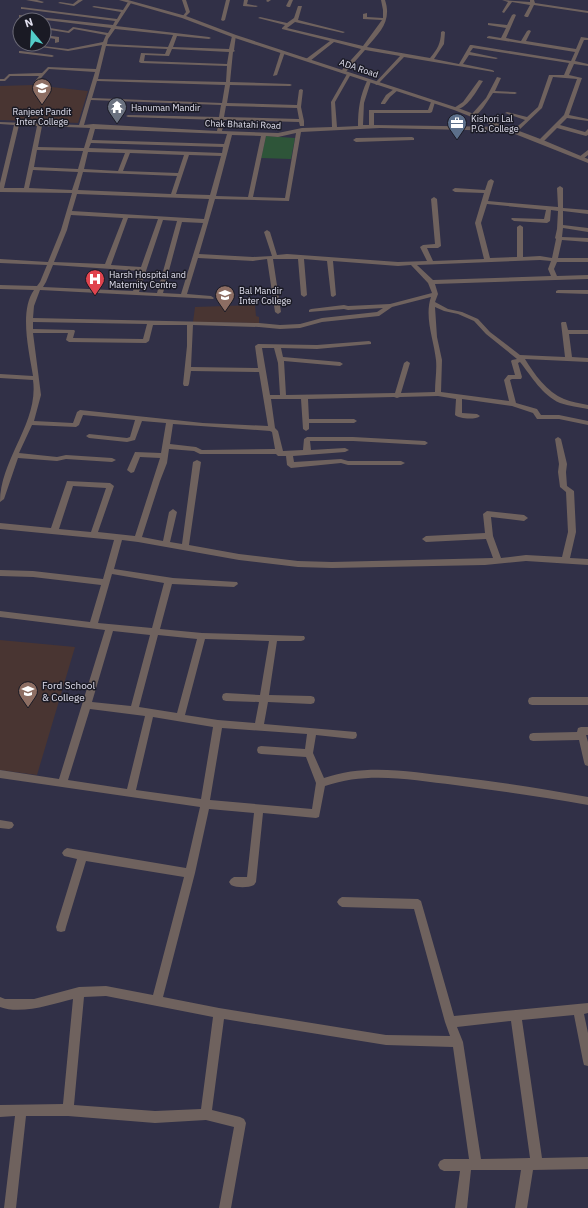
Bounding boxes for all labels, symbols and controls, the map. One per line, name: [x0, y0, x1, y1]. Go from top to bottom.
north arrow: [12, 12, 52, 52]
text: N: [23, 15, 35, 30]
street label: ADA Road: [338, 56, 380, 80]
school or university icon: Ranjeet Pandit Inter College: [31, 77, 53, 105]
temple icon: Hanuman Mandir: [106, 96, 128, 124]
place label: Hanuman Mandir: [131, 102, 201, 113]
place label: Ranjeet Pandit Inter College: [13, 106, 71, 127]
office icon: Kishori Lal P.G. College: [446, 112, 468, 140]
place label: Kishori Lal P.G. College: [471, 113, 519, 134]
street label: Chak Bhatahi Road: [205, 117, 281, 131]
hospital icon: Harsh Hospital and Maternity Centre: [84, 268, 106, 296]
place label: Harsh Hospital and Maternity Centre: [109, 269, 186, 290]
school or university icon: Bal Mandir Inter College: [214, 284, 236, 312]
place label: Bal Mandir Inter College: [239, 285, 291, 306]
place label: Ford School & College: [42, 679, 95, 704]
school or university icon: Ford School & College: [17, 680, 39, 708]

